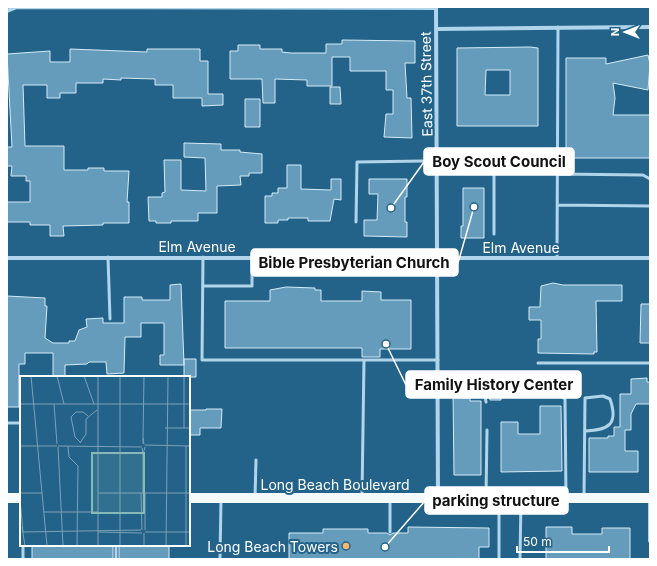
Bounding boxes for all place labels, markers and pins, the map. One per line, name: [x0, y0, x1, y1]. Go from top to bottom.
callout: Boy Scout Council: [424, 148, 574, 175]
callout: Bible Presbyterian Church: [251, 249, 458, 276]
callout: Family History Center: [406, 371, 581, 398]
callout: parking structure: [425, 487, 568, 514]
place label: Long Beach Towers: [207, 538, 338, 555]
marker: Long Beach Towers: [341, 541, 351, 551]

